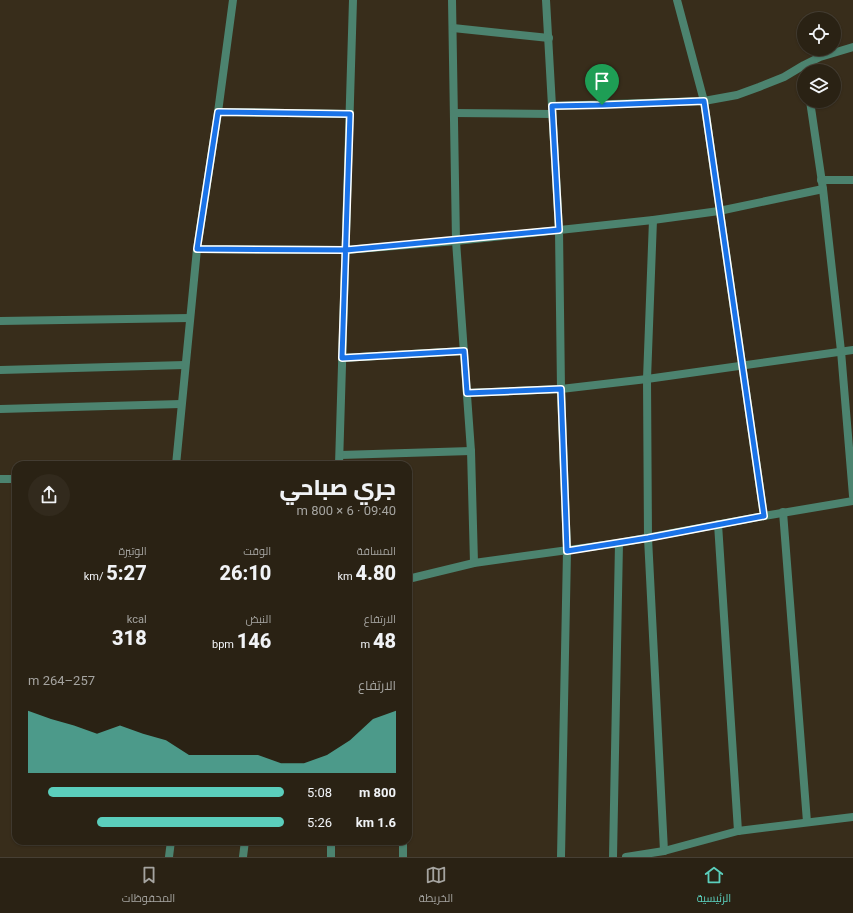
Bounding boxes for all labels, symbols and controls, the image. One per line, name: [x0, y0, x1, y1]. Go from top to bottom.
map controls: [797, 12, 841, 108]
button: locate: [797, 12, 841, 56]
pin: [585, 64, 619, 105]
button: layers: [797, 64, 841, 108]
icon: arrive: [591, 70, 613, 92]
button: share: [28, 474, 70, 516]
text: جري صباحي: [280, 475, 396, 500]
text: 09:40 · 6 × 800 m: [297, 503, 396, 518]
text: الوتيرة: [118, 545, 147, 558]
text: الوقت: [243, 545, 271, 558]
text: المسافة: [357, 545, 396, 558]
text: 5:27: [106, 561, 147, 585]
text: 26:10: [219, 561, 271, 585]
text: 4.80: [355, 561, 396, 585]
text: /km: [84, 570, 106, 583]
text: km: [338, 570, 355, 583]
text: kcal: [127, 613, 147, 626]
text: النبض: [245, 613, 271, 626]
text: الارتفاع: [364, 613, 396, 626]
text: 318: [112, 626, 147, 650]
text: 146: [237, 629, 271, 653]
text: 48: [373, 629, 396, 653]
text: bpm: [212, 638, 237, 651]
text: m: [361, 638, 373, 651]
text: 257–264 m: [28, 673, 95, 688]
text: الارتفاع: [358, 678, 396, 693]
text: 5:08: [307, 785, 332, 800]
text: 800 m: [359, 785, 396, 800]
text: 5:26: [307, 815, 332, 830]
text: 1.6 km: [356, 815, 396, 830]
tab: المحفوظات: [122, 864, 175, 908]
tab: الخريطة: [419, 864, 453, 908]
tab: الرئيسية: [697, 864, 731, 908]

